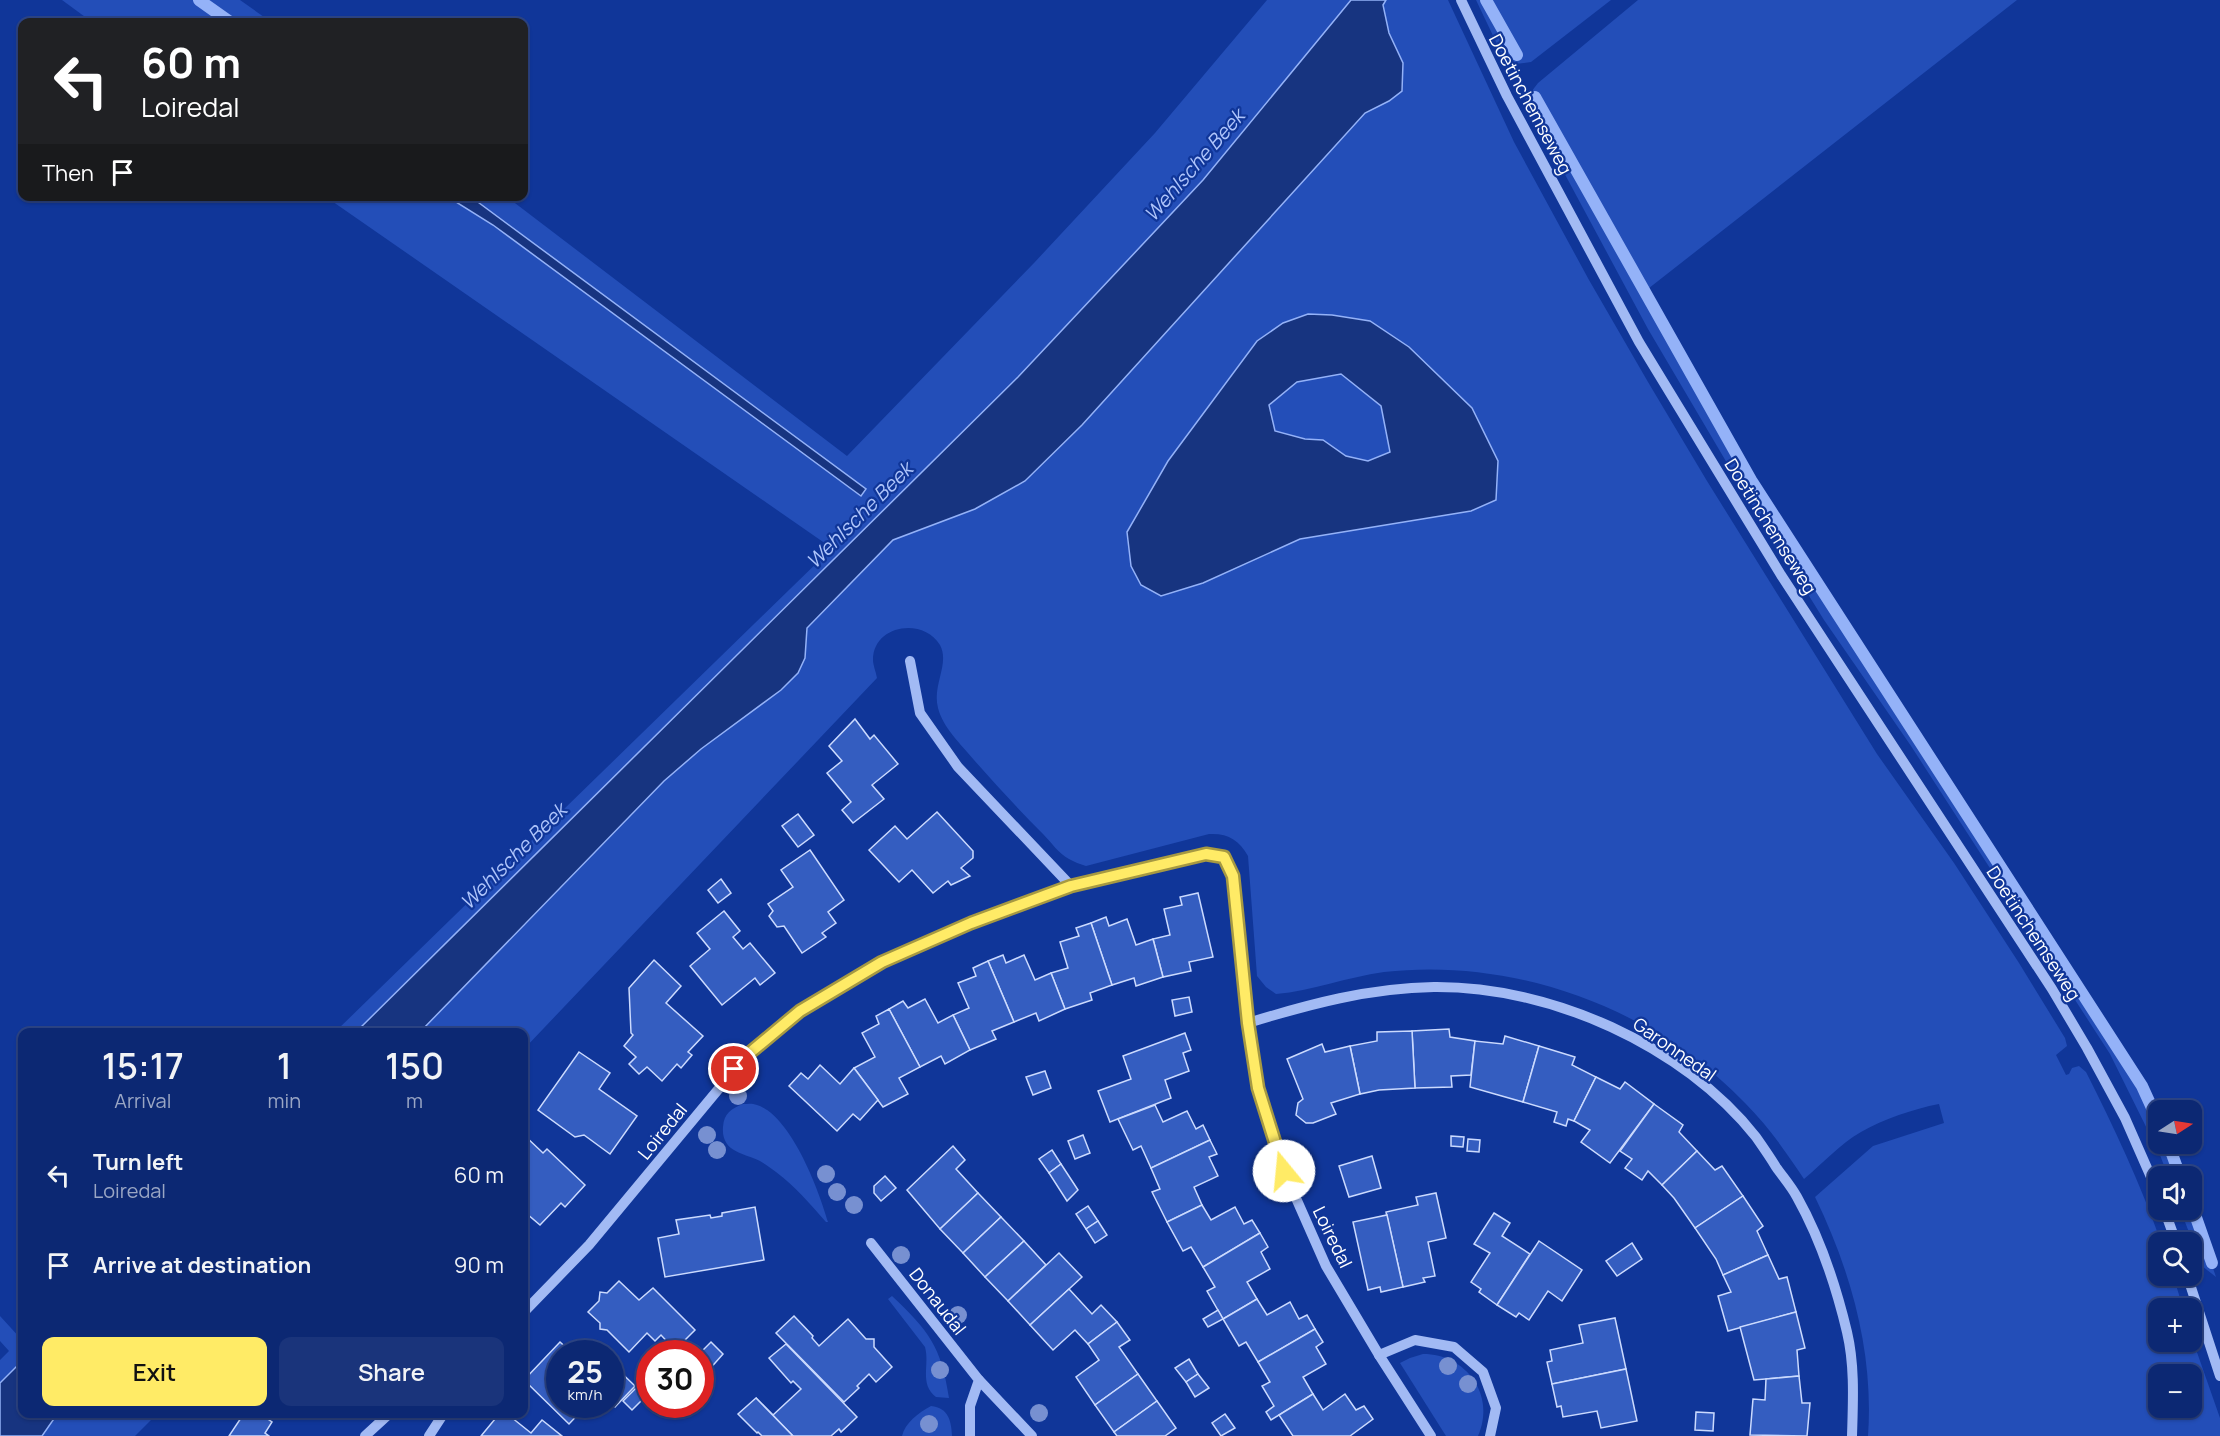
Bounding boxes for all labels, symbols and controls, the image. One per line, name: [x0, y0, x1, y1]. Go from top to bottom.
street label: Doetinchemseweg: [1484, 30, 1578, 178]
text: 60 m: [141, 33, 241, 91]
icon: left: [42, 42, 120, 120]
text: Loiredal: [141, 88, 240, 125]
water label: Wehlsche Beek: [1138, 101, 1252, 227]
icon: arrive: [106, 156, 139, 189]
text: Then: [42, 158, 94, 188]
water label: Wehlsche Beek: [800, 454, 920, 574]
street label: Doetinchemseweg: [1720, 454, 1822, 598]
water label: Wehlsche Beek: [454, 795, 574, 915]
street label: Doetinchemseweg: [1982, 861, 2086, 1005]
street label: Garonnedal: [1629, 1012, 1721, 1086]
text: 15:17: [102, 1041, 184, 1090]
text: 1: [277, 1041, 292, 1090]
text: 150: [385, 1041, 444, 1090]
pin: [708, 1043, 759, 1094]
icon: arrive: [717, 1052, 750, 1085]
text: Arrival: [114, 1087, 171, 1114]
text: min: [268, 1087, 301, 1114]
text: m: [406, 1087, 423, 1114]
street label: Loiredal: [632, 1098, 692, 1164]
north arrow: [2148, 1100, 2202, 1154]
map controls: [2148, 1100, 2202, 1418]
position arrow: [1252, 1139, 1316, 1203]
text: Turn left: [93, 1147, 183, 1177]
icon: left: [42, 1159, 75, 1192]
text: 60 m: [454, 1160, 504, 1190]
button: sound: [2148, 1166, 2202, 1220]
text: Loiredal: [93, 1177, 166, 1204]
street label: Loiredal: [1308, 1202, 1358, 1272]
button: search: [2148, 1232, 2202, 1286]
icon: arrive: [42, 1249, 75, 1282]
text: Arrive at destination: [93, 1250, 311, 1280]
text: 90 m: [454, 1250, 504, 1280]
street label: Donaudal: [904, 1262, 972, 1340]
button: +: [2148, 1298, 2202, 1352]
button: Exit: [42, 1337, 267, 1406]
button: Share: [279, 1337, 504, 1406]
speed limit sign: 30: [636, 1340, 714, 1418]
text: 25: [567, 1351, 603, 1392]
button: −: [2148, 1364, 2202, 1418]
text: km/h: [568, 1384, 602, 1405]

